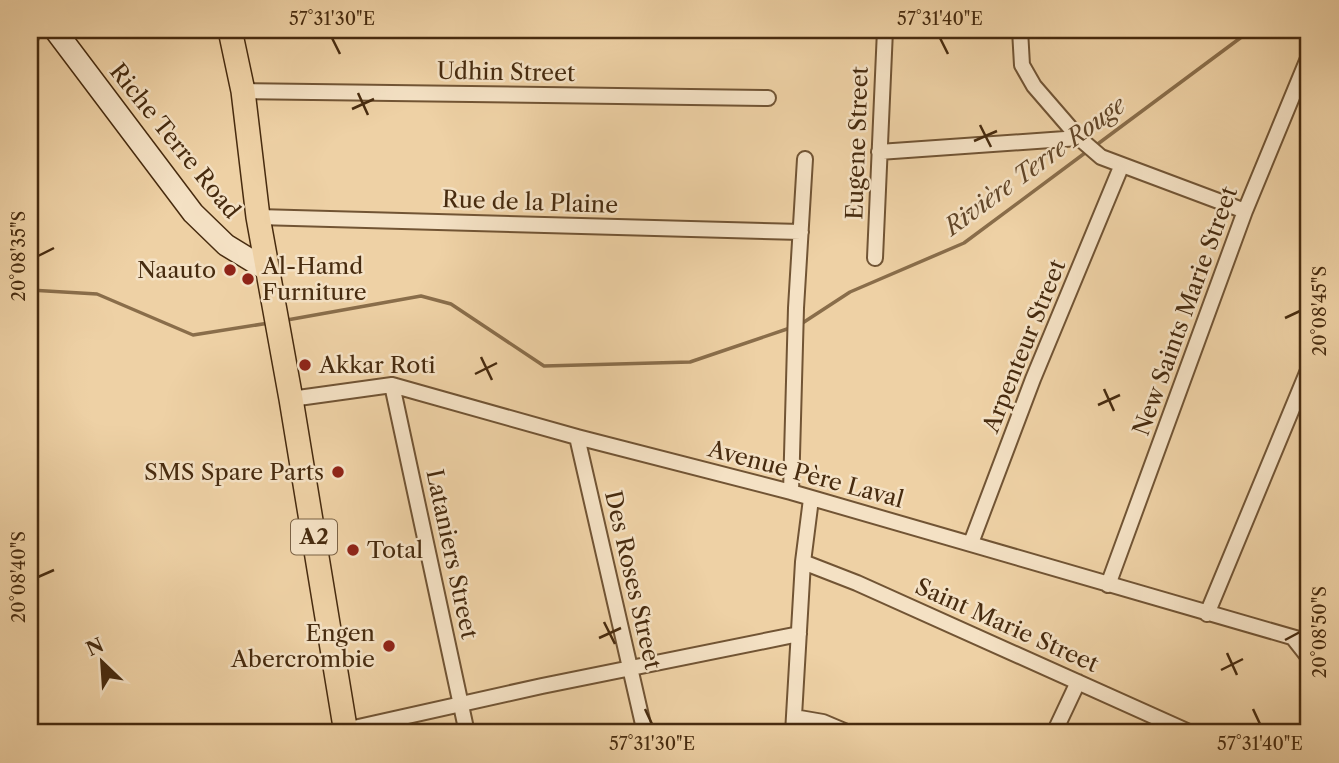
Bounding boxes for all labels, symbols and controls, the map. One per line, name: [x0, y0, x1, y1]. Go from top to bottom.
text: 57°31'30"E: [289, 8, 375, 30]
text: 57°31'40"E: [897, 8, 983, 30]
street label: Udhin Street: [437, 57, 575, 87]
street label: Riche Terre Road: [104, 58, 246, 224]
street label: Eugene Street: [840, 66, 874, 220]
water label: Rivière Terre Rouge: [937, 89, 1132, 242]
street label: New Saints Marie Street: [1127, 183, 1243, 439]
street label: Rue de la Plaine: [441, 185, 619, 219]
text: 20°08'35"S: [8, 211, 30, 301]
place label: Al-Hamd Furniture: [261, 252, 367, 306]
street label: Arpenteur Street: [976, 255, 1071, 437]
place label: Naauto: [137, 256, 216, 284]
marker: Naauto: [222, 262, 238, 278]
text: 20°08'45"S: [1309, 266, 1331, 356]
marker: Al-Hamd Furniture: [240, 271, 256, 287]
place label: Akkar Roti: [318, 351, 436, 379]
marker: Akkar Roti: [297, 357, 313, 373]
street label: Avenue Père Laval: [704, 434, 907, 514]
place label: SMS Spare Parts: [144, 458, 324, 486]
marker: SMS Spare Parts: [330, 464, 346, 480]
street label: Lataniers Street: [420, 467, 484, 641]
street label: Des Roses Street: [599, 488, 667, 672]
road number: A2: [291, 520, 337, 554]
text: 20°08'40"S: [8, 531, 30, 623]
place label: Total: [367, 536, 423, 564]
marker: Total: [345, 542, 361, 558]
street label: Saint Marie Street: [911, 572, 1103, 678]
text: 20°08'50"S: [1309, 586, 1331, 678]
place label: Engen Abercrombie: [230, 619, 375, 673]
north arrow: [66, 626, 136, 696]
text: N: [83, 633, 107, 661]
marker: Engen Abercrombie: [381, 638, 397, 654]
text: 57°31'30"E: [609, 733, 695, 755]
text: 57°31'40"E: [1217, 733, 1303, 755]

